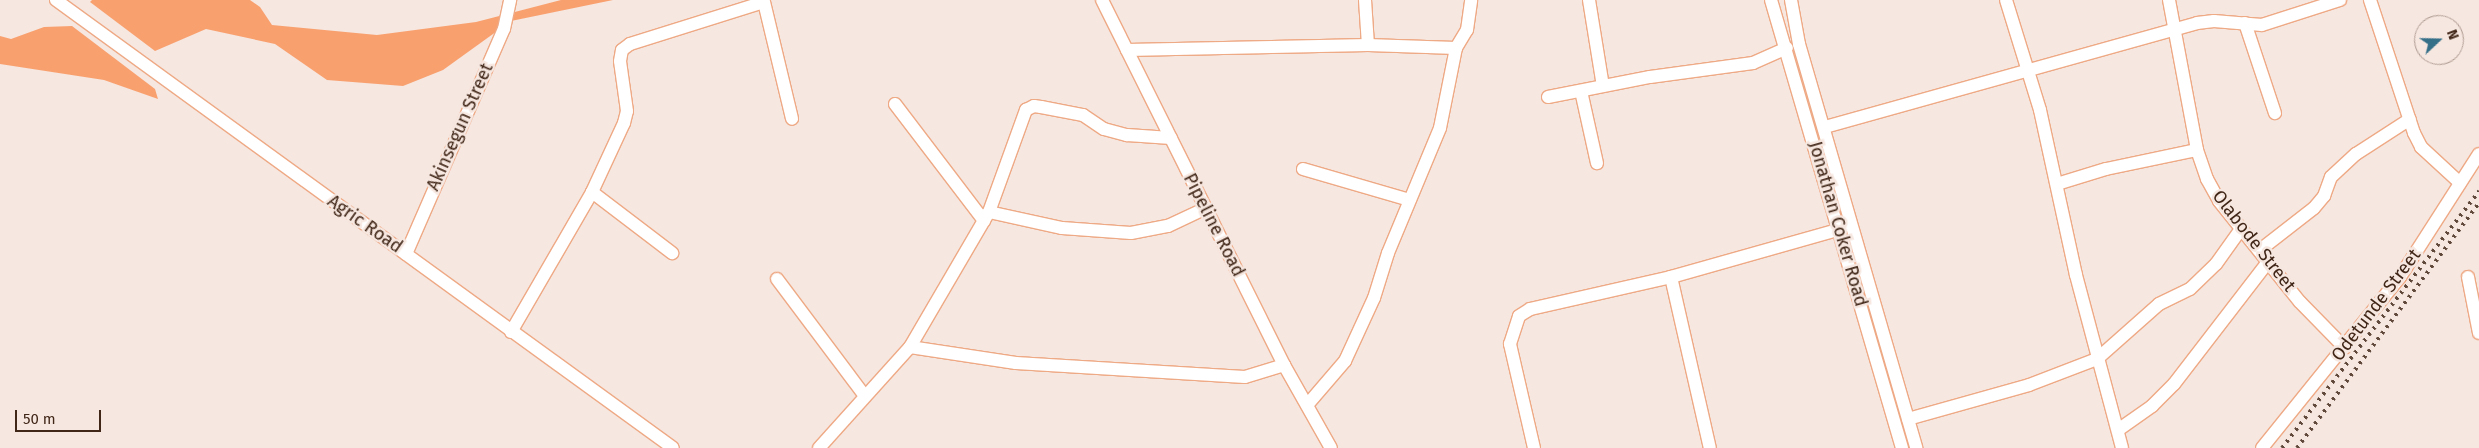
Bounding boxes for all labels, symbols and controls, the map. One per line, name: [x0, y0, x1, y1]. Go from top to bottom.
north arrow: [2414, 15, 2464, 65]
text: N: [2443, 27, 2462, 42]
street label: Akinsegun Street: [422, 60, 498, 194]
street label: Jonathan Coker Road: [1804, 139, 1872, 309]
street label: Pipeline Road: [1179, 170, 1249, 280]
street label: Olabode Street: [2208, 186, 2300, 296]
street label: Agric Road: [323, 190, 407, 258]
street label: Odetunde Street: [2327, 245, 2425, 365]
scale bar: [18, 400, 104, 432]
text: 50 m: [23, 410, 56, 428]

